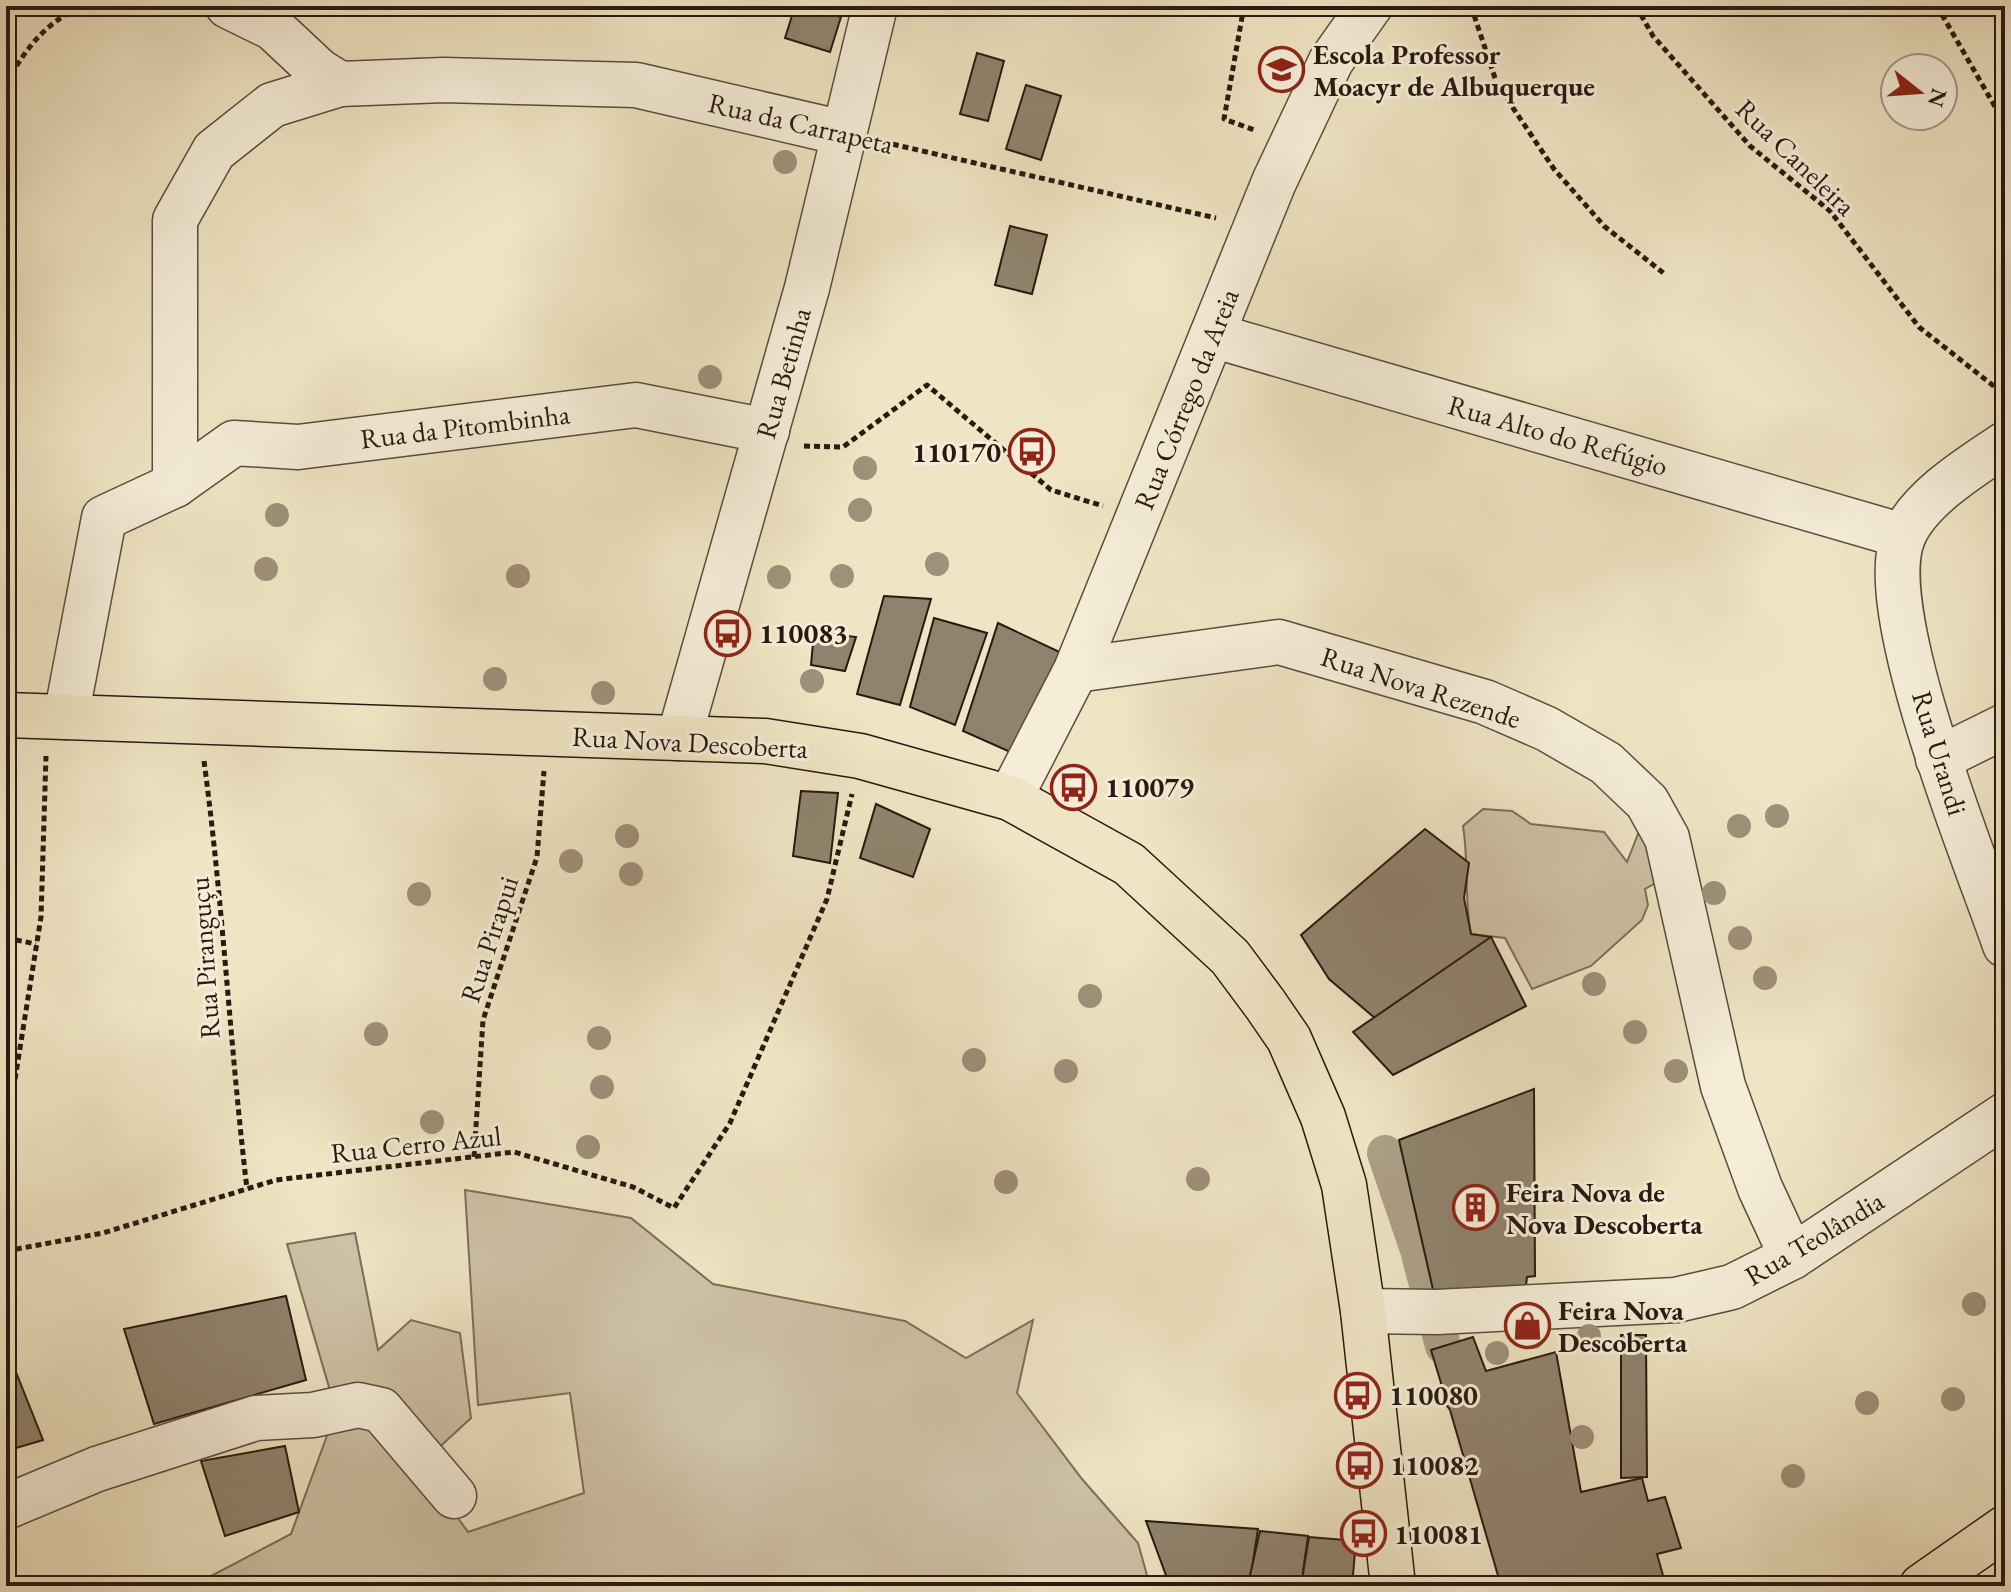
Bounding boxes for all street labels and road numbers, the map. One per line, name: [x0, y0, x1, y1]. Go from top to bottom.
street label: Rua da Carrapeta: [705, 84, 898, 162]
street label: Rua Caneleira: [1728, 91, 1864, 224]
street label: Rua Córrego da Areia: [1125, 282, 1247, 515]
street label: Rua Betinha: [747, 302, 819, 443]
street label: Rua Alto do Refúgio: [1444, 386, 1672, 484]
street label: Rua da Pitombinha: [358, 395, 573, 457]
street label: Rua Nova Rezende: [1317, 638, 1526, 736]
street label: Rua Urandi: [1904, 686, 1976, 820]
street label: Rua Nova Descoberta: [571, 718, 810, 766]
street label: Rua Pirapui: [452, 871, 526, 1007]
street label: Rua Piranguçu: [180, 876, 228, 1040]
street label: Rua Cerro Azul: [329, 1117, 503, 1171]
street label: Rua Teolândia: [1738, 1182, 1891, 1294]

